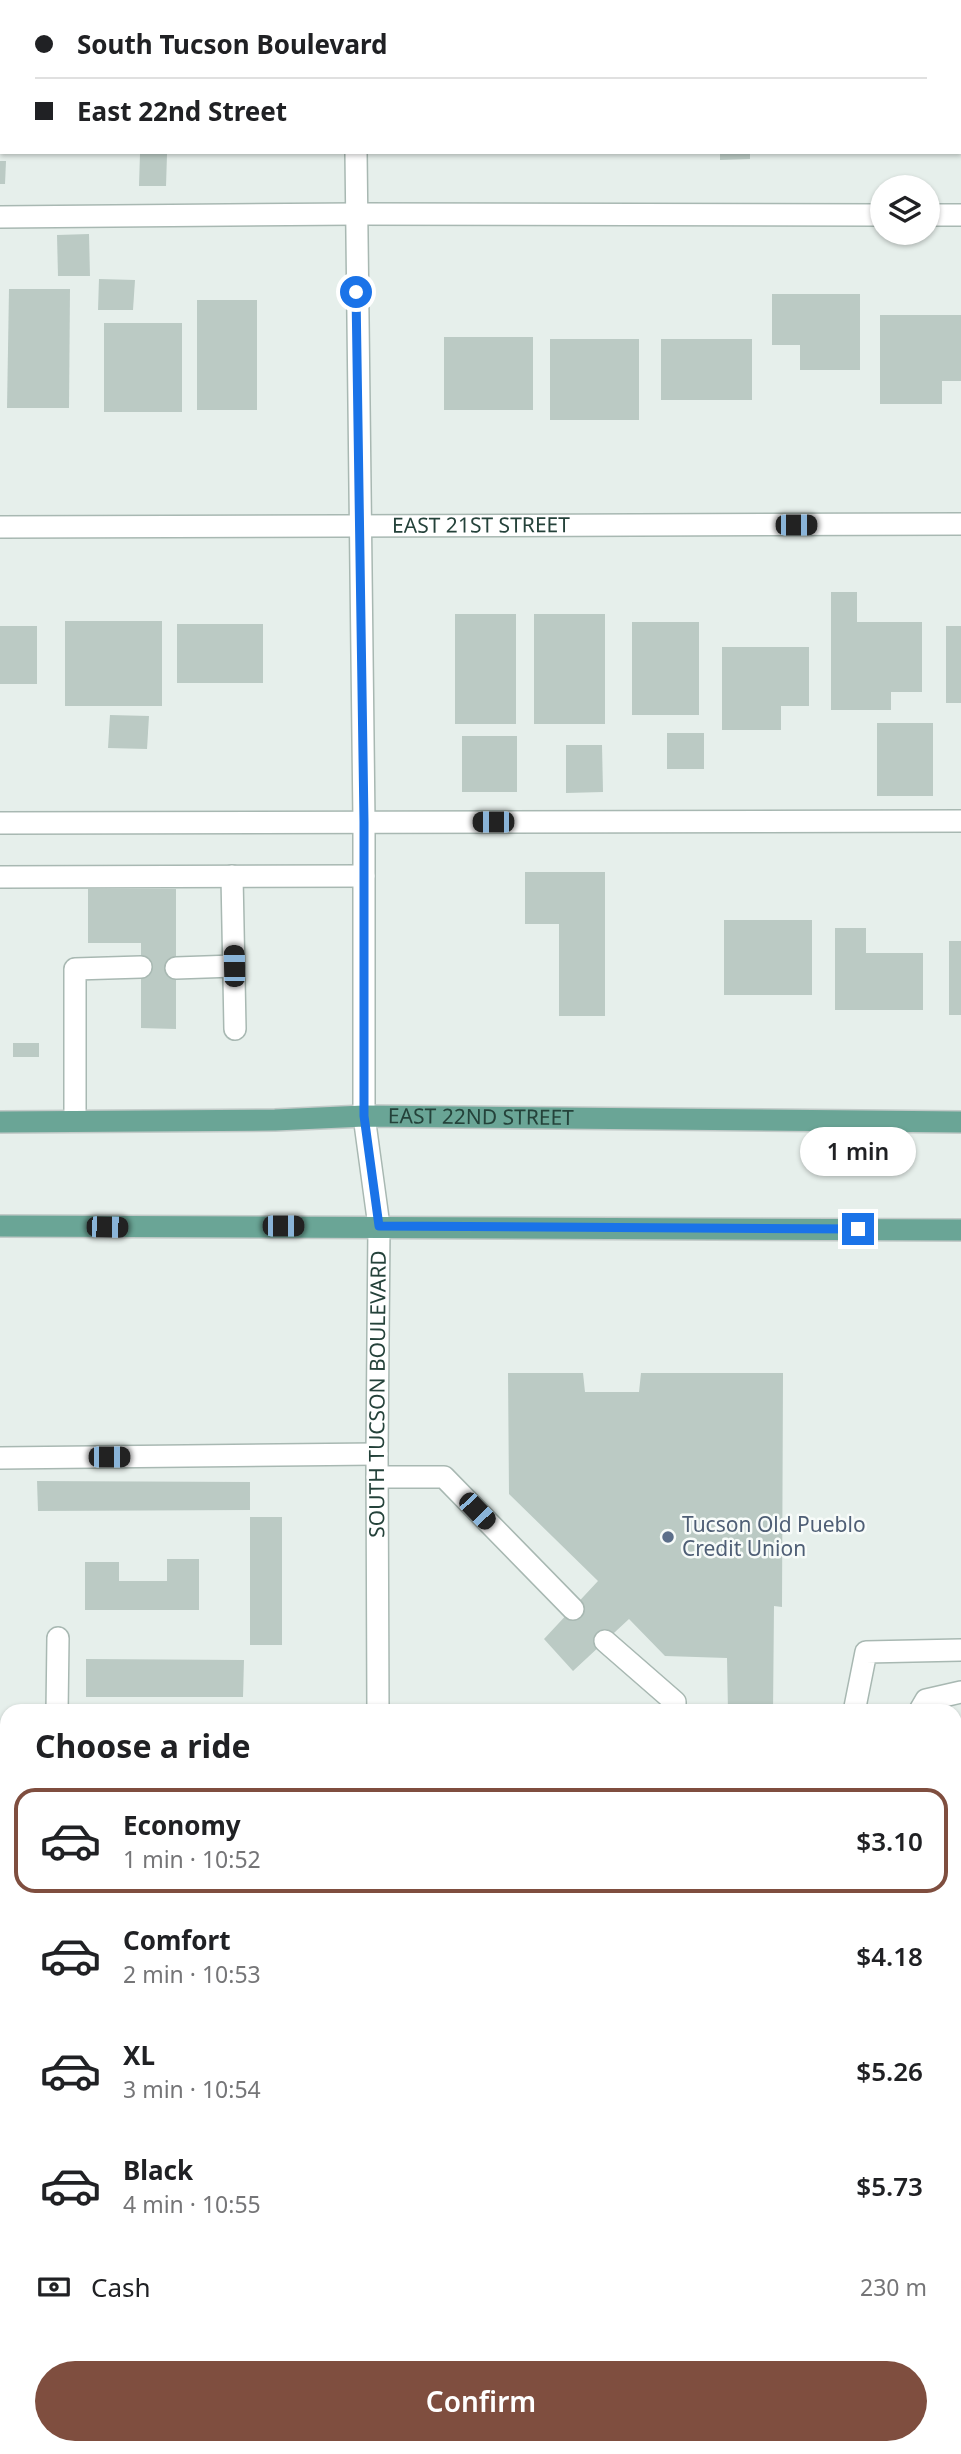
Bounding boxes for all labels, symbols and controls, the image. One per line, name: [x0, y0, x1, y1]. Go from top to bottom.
text: South Tucson Boulevard: [77, 26, 388, 62]
text: East 22nd Street: [77, 93, 287, 129]
map controls: [870, 175, 940, 245]
button: layers: [870, 175, 940, 245]
route start: [340, 276, 372, 308]
street label: EAST 21ST STREET: [392, 510, 570, 539]
car: [776, 515, 818, 536]
car: [473, 812, 515, 833]
car: [224, 945, 245, 987]
street label: EAST 22ND STREET: [388, 1101, 574, 1131]
callout: 1 min: [800, 1128, 916, 1176]
text: 1 min: [827, 1135, 889, 1167]
route end: [842, 1213, 874, 1245]
car: [86, 1216, 129, 1238]
car: [263, 1216, 305, 1237]
street label: SOUTH TUCSON BOULEVARD: [362, 1250, 392, 1538]
car: [89, 1447, 131, 1468]
car: [455, 1489, 500, 1533]
place label: Tucson Old Pueblo Credit Union: [682, 1510, 866, 1562]
marker: Tucson Old Pueblo Credit Union: [660, 1529, 676, 1545]
text: Choose a ride: [35, 1724, 251, 1767]
text: Economy: [123, 1807, 241, 1843]
icon: car: [39, 1809, 102, 1872]
text: $3.10: [856, 1823, 923, 1859]
text: 1 min · 10:52: [123, 1843, 261, 1875]
text: Comfort: [123, 1922, 231, 1958]
icon: car: [39, 1924, 102, 1987]
text: $4.18: [856, 1938, 923, 1974]
text: 2 min · 10:53: [123, 1958, 261, 1990]
text: XL: [123, 2037, 155, 2073]
icon: car: [39, 2039, 102, 2102]
text: $5.26: [856, 2053, 923, 2089]
text: 3 min · 10:54: [123, 2073, 261, 2105]
text: Black: [123, 2152, 193, 2188]
icon: car: [39, 2154, 102, 2217]
text: $5.73: [856, 2168, 923, 2204]
text: 4 min · 10:55: [123, 2188, 261, 2220]
icon: cash: [35, 2268, 73, 2306]
text: Cash: [91, 2269, 151, 2305]
text: 230 m: [860, 2271, 927, 2303]
button: Confirm: [35, 2361, 927, 2441]

